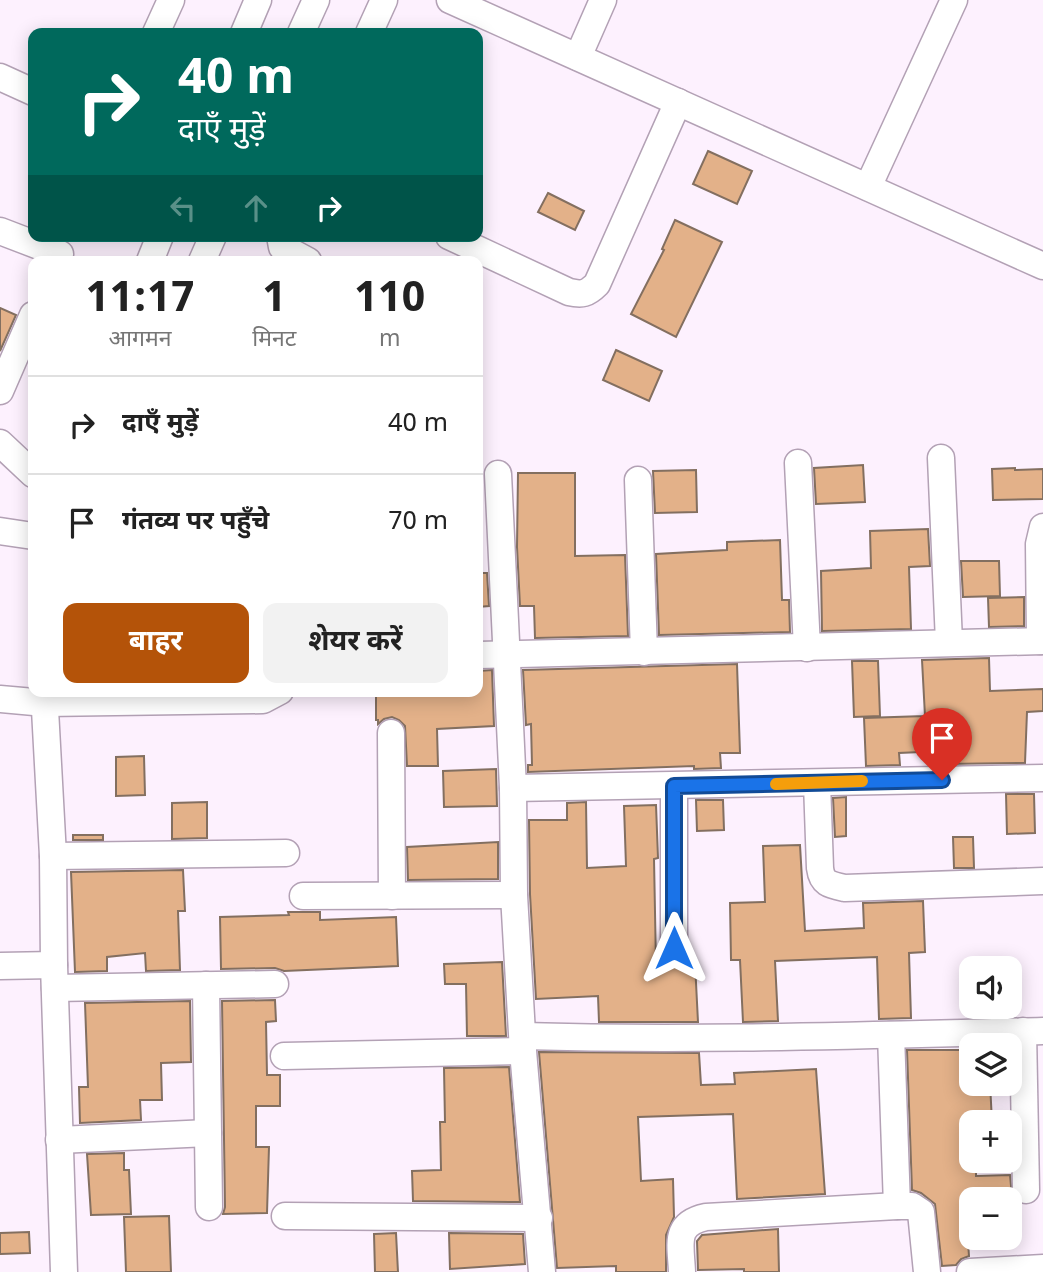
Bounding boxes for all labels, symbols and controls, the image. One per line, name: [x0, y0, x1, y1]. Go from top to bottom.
text: 40 m: [178, 49, 294, 113]
icon: right: [63, 56, 154, 147]
text: दाएँ मुड़ें: [178, 111, 266, 153]
icon: left: [164, 189, 202, 227]
icon: ahead: [237, 189, 275, 227]
icon: right: [310, 189, 348, 227]
text: 11:17: [86, 273, 195, 328]
text: 1: [262, 273, 286, 328]
text: 110: [354, 273, 425, 328]
text: आगमन: [109, 325, 172, 355]
text: मिनट: [252, 325, 296, 355]
text: m: [379, 325, 400, 355]
icon: right: [63, 406, 101, 444]
text: दाएँ मुड़ें: [122, 408, 199, 442]
text: 40 m: [388, 408, 448, 442]
icon: arrive: [63, 504, 101, 542]
text: गंतव्य पर पहुँचे: [122, 506, 269, 540]
text: 70 m: [388, 506, 448, 540]
button: बाहर: [63, 603, 249, 683]
button: शेयर करें: [263, 603, 448, 683]
pin: [912, 708, 972, 780]
icon: arrive: [923, 719, 961, 757]
position arrow: [637, 911, 711, 985]
map controls: [959, 956, 1022, 1250]
button: sound: [959, 956, 1022, 1019]
button: layers: [959, 1033, 1022, 1096]
button: +: [959, 1110, 1022, 1173]
button: −: [959, 1187, 1022, 1250]

